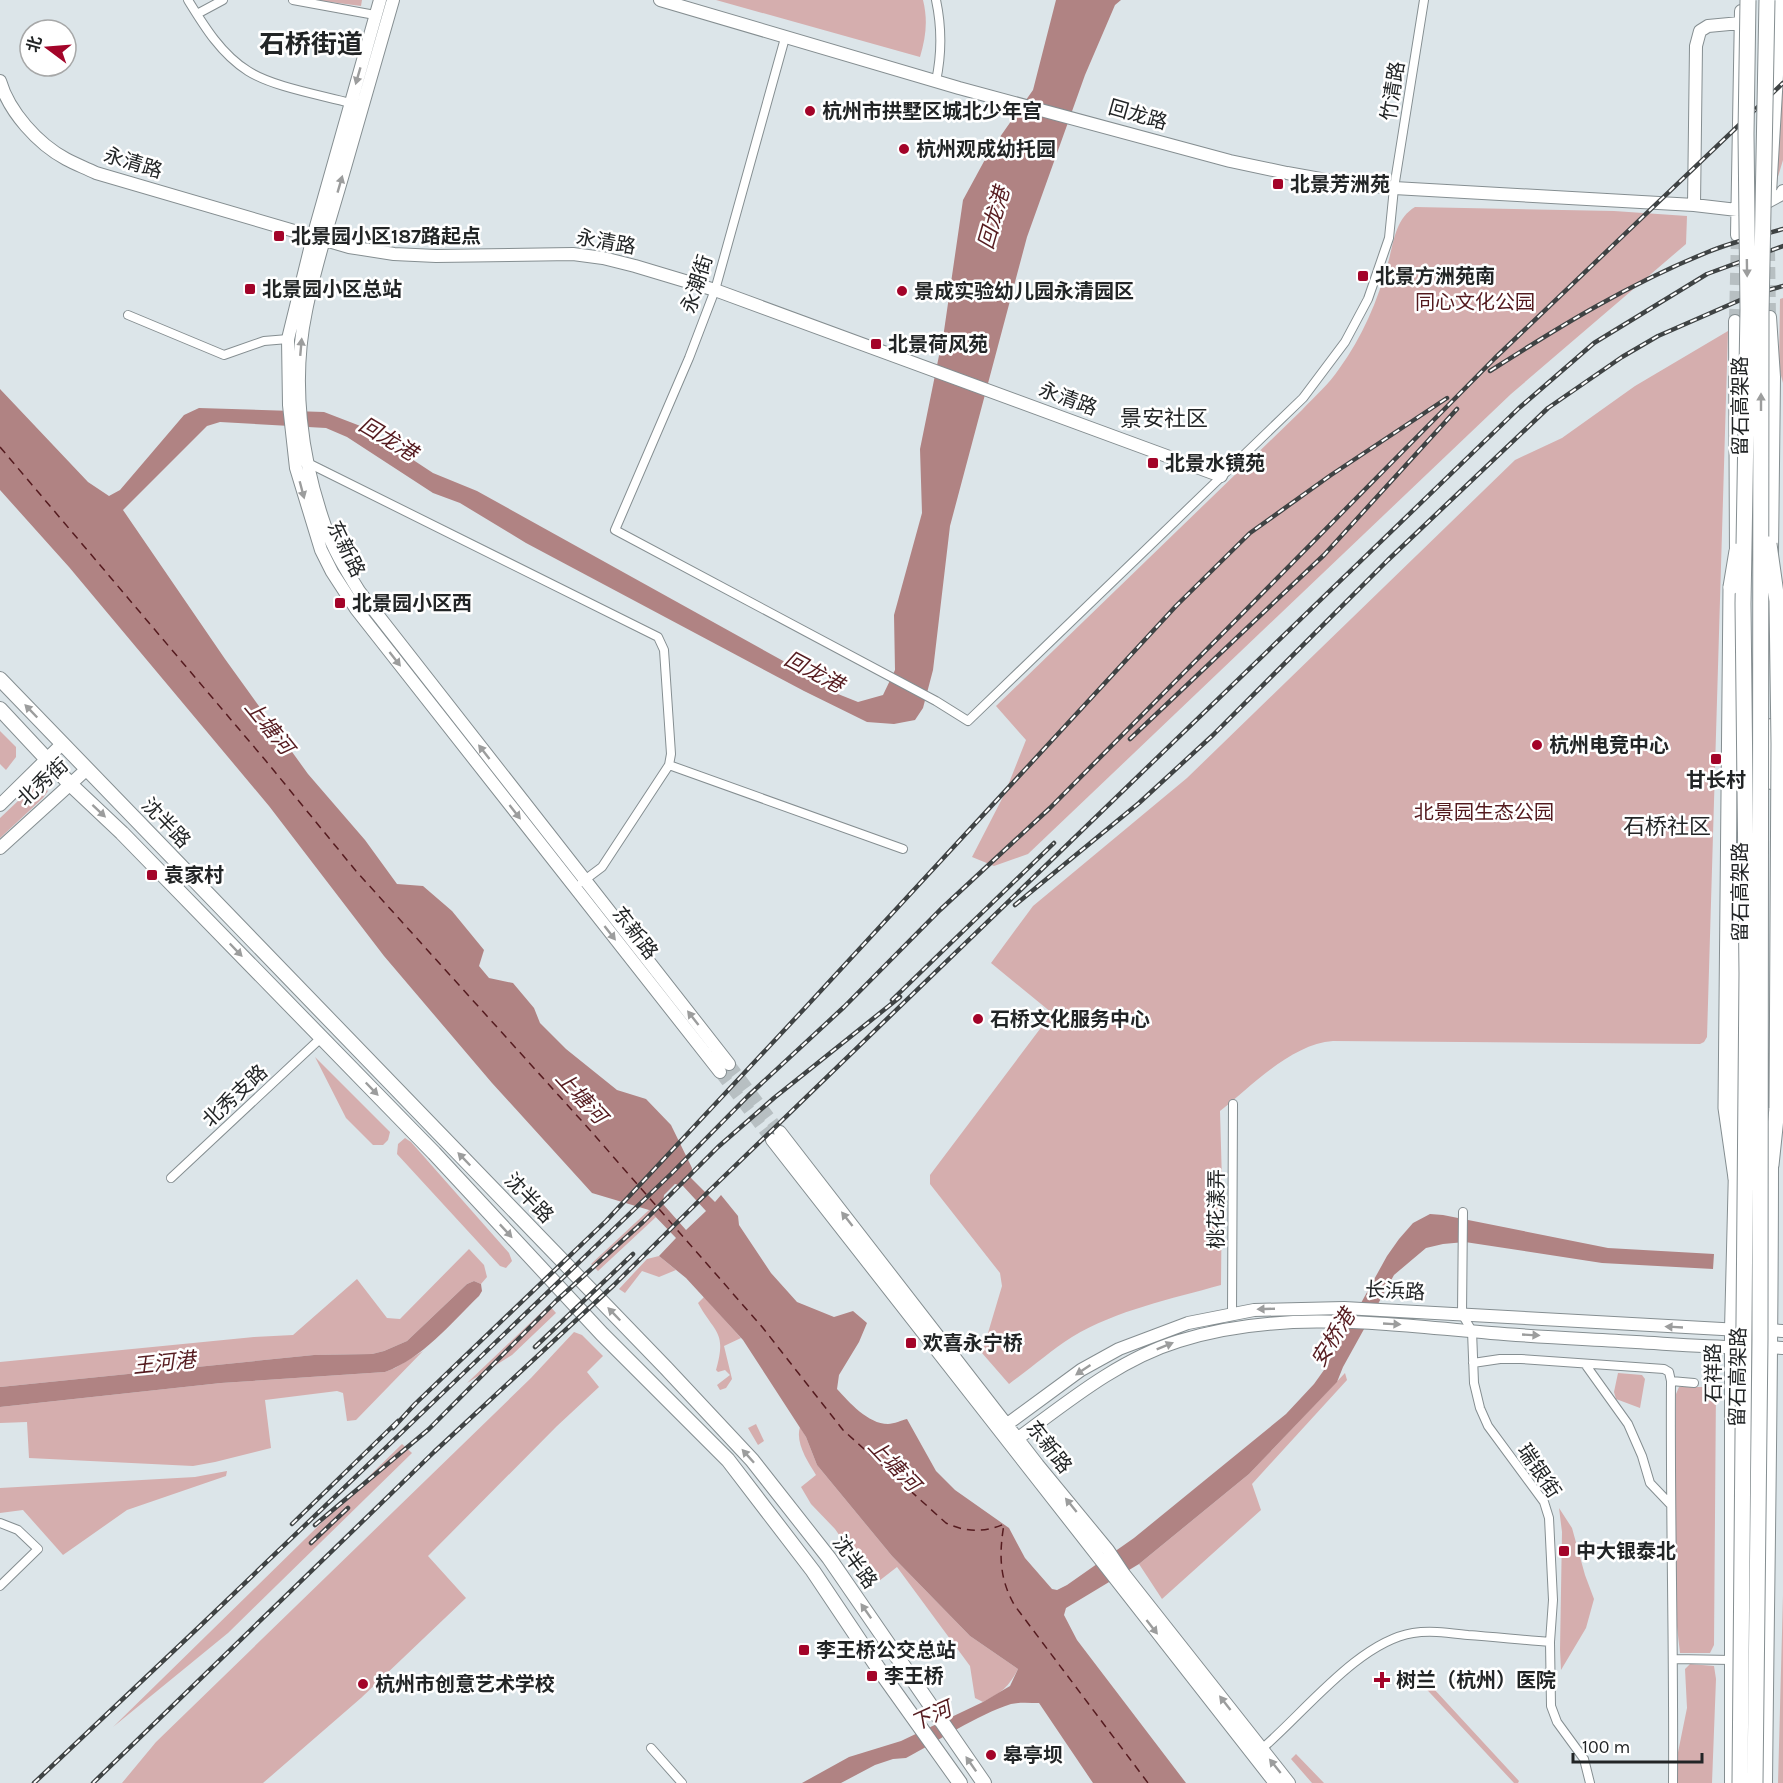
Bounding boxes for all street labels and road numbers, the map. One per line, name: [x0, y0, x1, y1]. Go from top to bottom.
street label: 竹清路: [1377, 60, 1409, 122]
street label: 回龙路: [1106, 96, 1170, 134]
street label: 永清路: [101, 143, 165, 183]
street label: 永清路: [574, 225, 638, 259]
street label: 永潮街: [677, 252, 717, 316]
street label: 留石高架路: [1729, 356, 1752, 456]
street label: 永清路: [1036, 378, 1100, 420]
street label: 东新路: [323, 517, 369, 581]
street label: 北秀街: [13, 753, 73, 811]
street label: 沈半路: [137, 793, 195, 853]
street label: 留石高架路: [1729, 842, 1752, 942]
street label: 东新路: [607, 902, 663, 964]
street label: 北秀支路: [198, 1060, 272, 1132]
street label: 沈半路: [500, 1168, 558, 1228]
street label: 桃花漾弄: [1205, 1169, 1228, 1249]
street label: 长浜路: [1364, 1278, 1426, 1304]
street label: 留石高架路: [1726, 1327, 1750, 1427]
street label: 石祥路: [1702, 1343, 1725, 1403]
street label: 东新路: [1021, 1416, 1077, 1478]
street label: 瑞银街: [1513, 1440, 1565, 1502]
street label: 沈半路: [828, 1531, 882, 1593]

